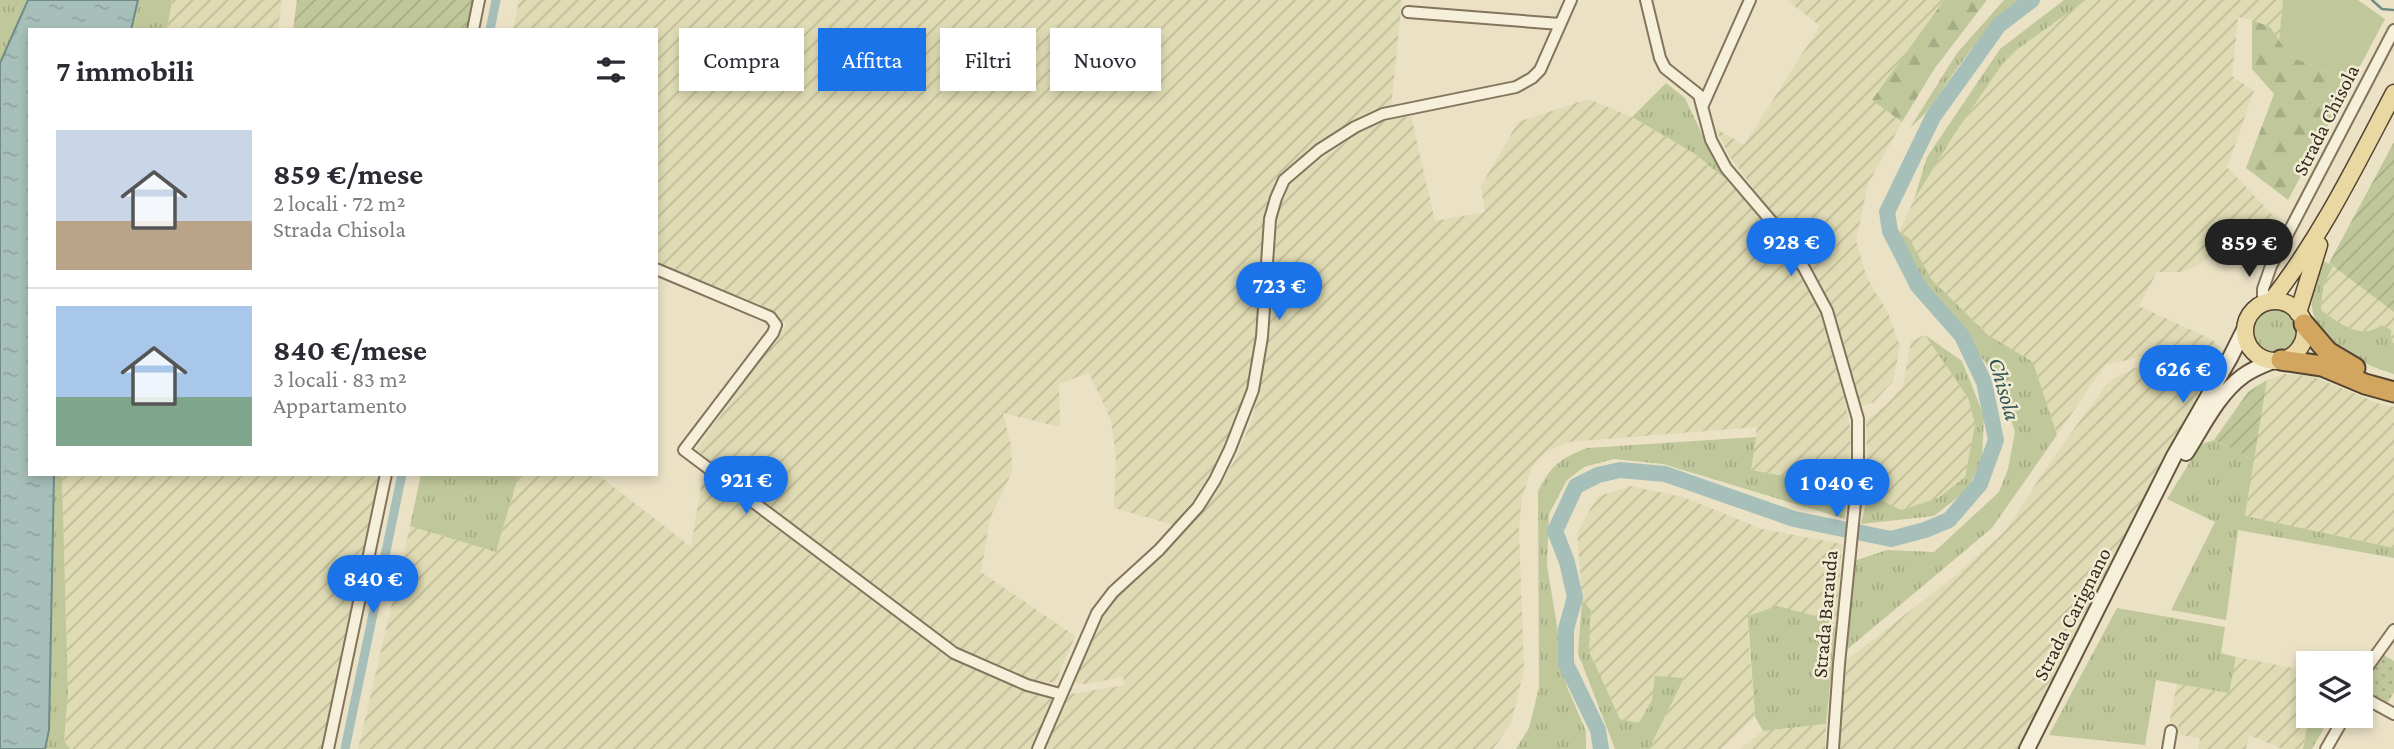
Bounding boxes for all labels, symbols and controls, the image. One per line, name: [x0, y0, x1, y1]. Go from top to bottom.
chip: Compra: [679, 28, 804, 91]
chip: Affitta: [818, 28, 926, 91]
chip: Filtri: [940, 28, 1036, 91]
chip: Nuovo: [1050, 28, 1161, 91]
icon: filters: [592, 51, 630, 89]
text: 7 immobili: [56, 54, 194, 87]
street label: Strada Chisola: [2288, 60, 2364, 179]
text: 859 €/mese: [273, 157, 423, 190]
icon: home: [112, 158, 196, 242]
text: 2 locali · 72 m²: [273, 190, 405, 216]
text: Strada Chisola: [273, 216, 406, 242]
pin: 928 €: [1742, 218, 1840, 278]
pin: 859 €: [2200, 219, 2298, 279]
text: 928 €: [1763, 228, 1819, 254]
text: 859 €: [2221, 229, 2277, 255]
pin: 723 €: [1230, 262, 1328, 322]
text: 723 €: [1252, 272, 1306, 298]
text: 840 €/mese: [273, 333, 427, 366]
icon: home: [112, 334, 196, 418]
pin: 626 €: [2134, 346, 2232, 405]
water label: Chisola: [1984, 355, 2026, 424]
text: 626 €: [2155, 355, 2211, 381]
text: 3 locali · 83 m²: [273, 366, 407, 392]
text: Appartamento: [273, 392, 407, 418]
pin: 921 €: [697, 456, 795, 516]
pin: 1 040 €: [1772, 460, 1902, 519]
text: 921 €: [720, 466, 772, 492]
text: 1 040 €: [1801, 469, 1873, 495]
street label: Strada Carignano: [2028, 543, 2116, 685]
street label: Strada Barauda: [1807, 549, 1843, 679]
pin: 840 €: [324, 556, 422, 615]
text: 840 €: [343, 565, 403, 591]
map controls: [2296, 651, 2373, 728]
button: layers: [2296, 651, 2373, 728]

